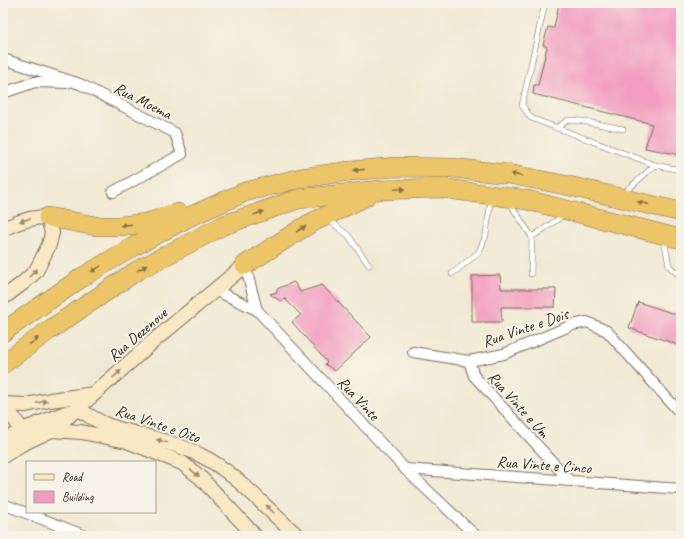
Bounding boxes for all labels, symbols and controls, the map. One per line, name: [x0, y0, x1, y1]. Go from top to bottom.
street label: Rua Moema: [110, 78, 176, 125]
one-way arrow: [353, 167, 365, 173]
one-way arrow: [510, 172, 522, 178]
one-way arrow: [394, 186, 407, 192]
one-way arrow: [637, 199, 649, 205]
one-way arrow: [254, 210, 266, 216]
one-way arrow: [18, 217, 30, 223]
one-way arrow: [120, 222, 132, 228]
one-way arrow: [296, 225, 307, 233]
one-way arrow: [136, 265, 148, 272]
one-way arrow: [90, 266, 102, 273]
one-way arrow: [28, 269, 37, 278]
street label: Rua Dezenove: [104, 302, 173, 366]
street label: Rua Vinte e Dois: [480, 303, 572, 352]
one-way arrow: [29, 337, 40, 345]
street label: Rua Vinte e Um: [483, 367, 554, 443]
one-way arrow: [111, 369, 122, 378]
street label: Rua Vinte: [333, 373, 385, 426]
one-way arrow: [35, 398, 48, 404]
street label: Rua Vinte e Oito: [113, 400, 204, 448]
one-way arrow: [155, 438, 167, 444]
street label: Rua Vinte e Cinco: [496, 452, 593, 478]
legend: [26, 461, 156, 513]
text: Road: [62, 469, 84, 485]
one-way arrow: [190, 469, 201, 477]
text: Building: [62, 489, 94, 505]
one-way arrow: [265, 504, 275, 514]

